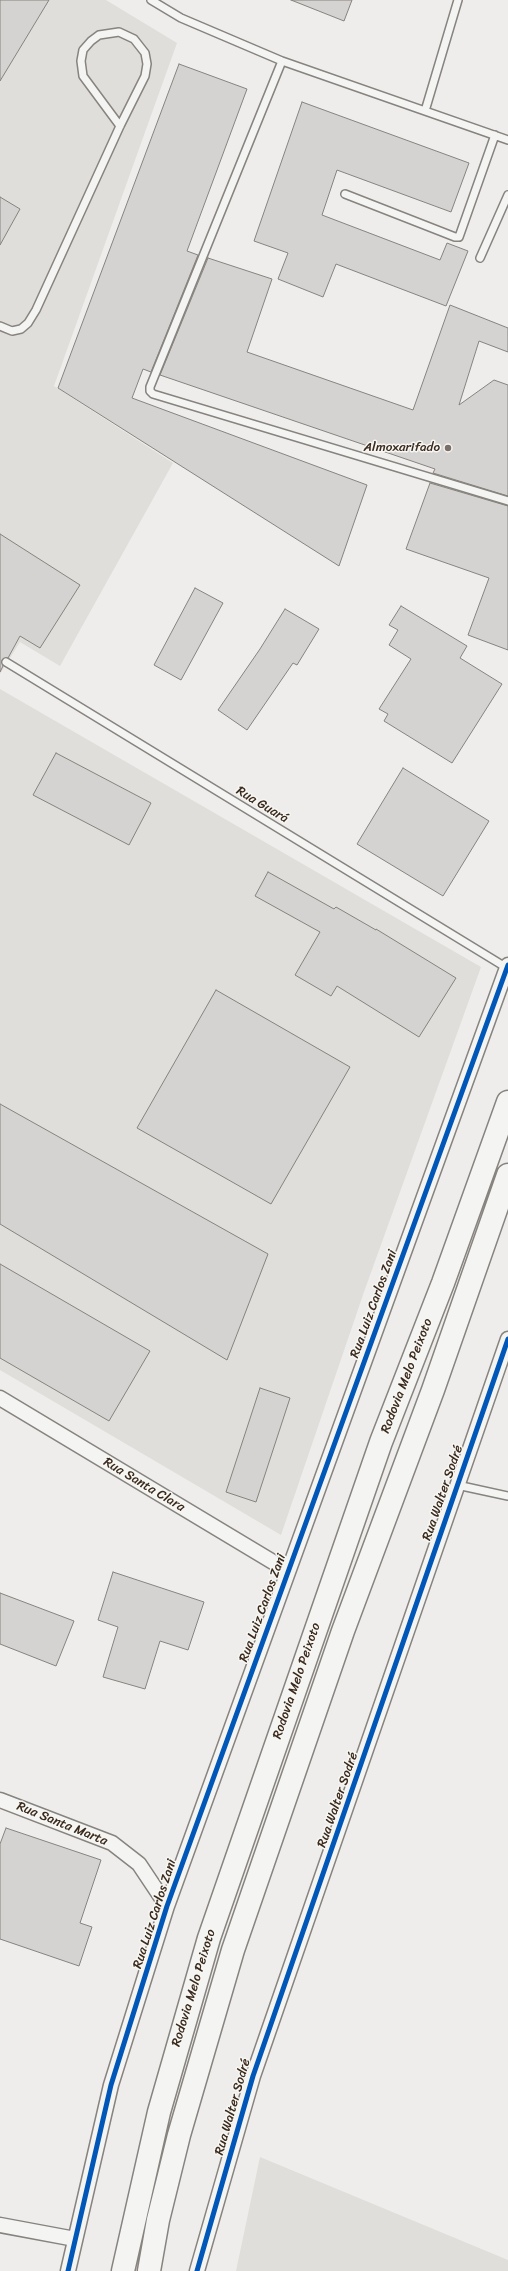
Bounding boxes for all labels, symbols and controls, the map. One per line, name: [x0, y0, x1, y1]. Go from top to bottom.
place label: Almoxarifado: [363, 440, 440, 456]
marker: Almoxarifado: [443, 443, 453, 453]
street label: Rua Guará: [233, 783, 291, 827]
street label: Rua Luiz Carlos Zani: [347, 1248, 401, 1360]
street label: Rodovia Melo Peixoto: [378, 1316, 436, 1436]
street label: Rua Walter Sodré: [419, 1443, 467, 1543]
street label: Rua Santa Clara: [100, 1455, 188, 1515]
street label: Rua Luiz Carlos Zani: [236, 1552, 290, 1664]
street label: Rodovia Melo Peixoto: [270, 1621, 324, 1741]
street label: Rua Walter Sodré: [314, 1750, 362, 1850]
street label: Rua Santa Marta: [14, 1799, 110, 1849]
street label: Rua Luiz Carlos Zani: [130, 1857, 180, 1971]
street label: Rodovia Melo Peixoto: [169, 1927, 219, 2049]
street label: Rua Walter Sodré: [212, 2057, 254, 2157]

